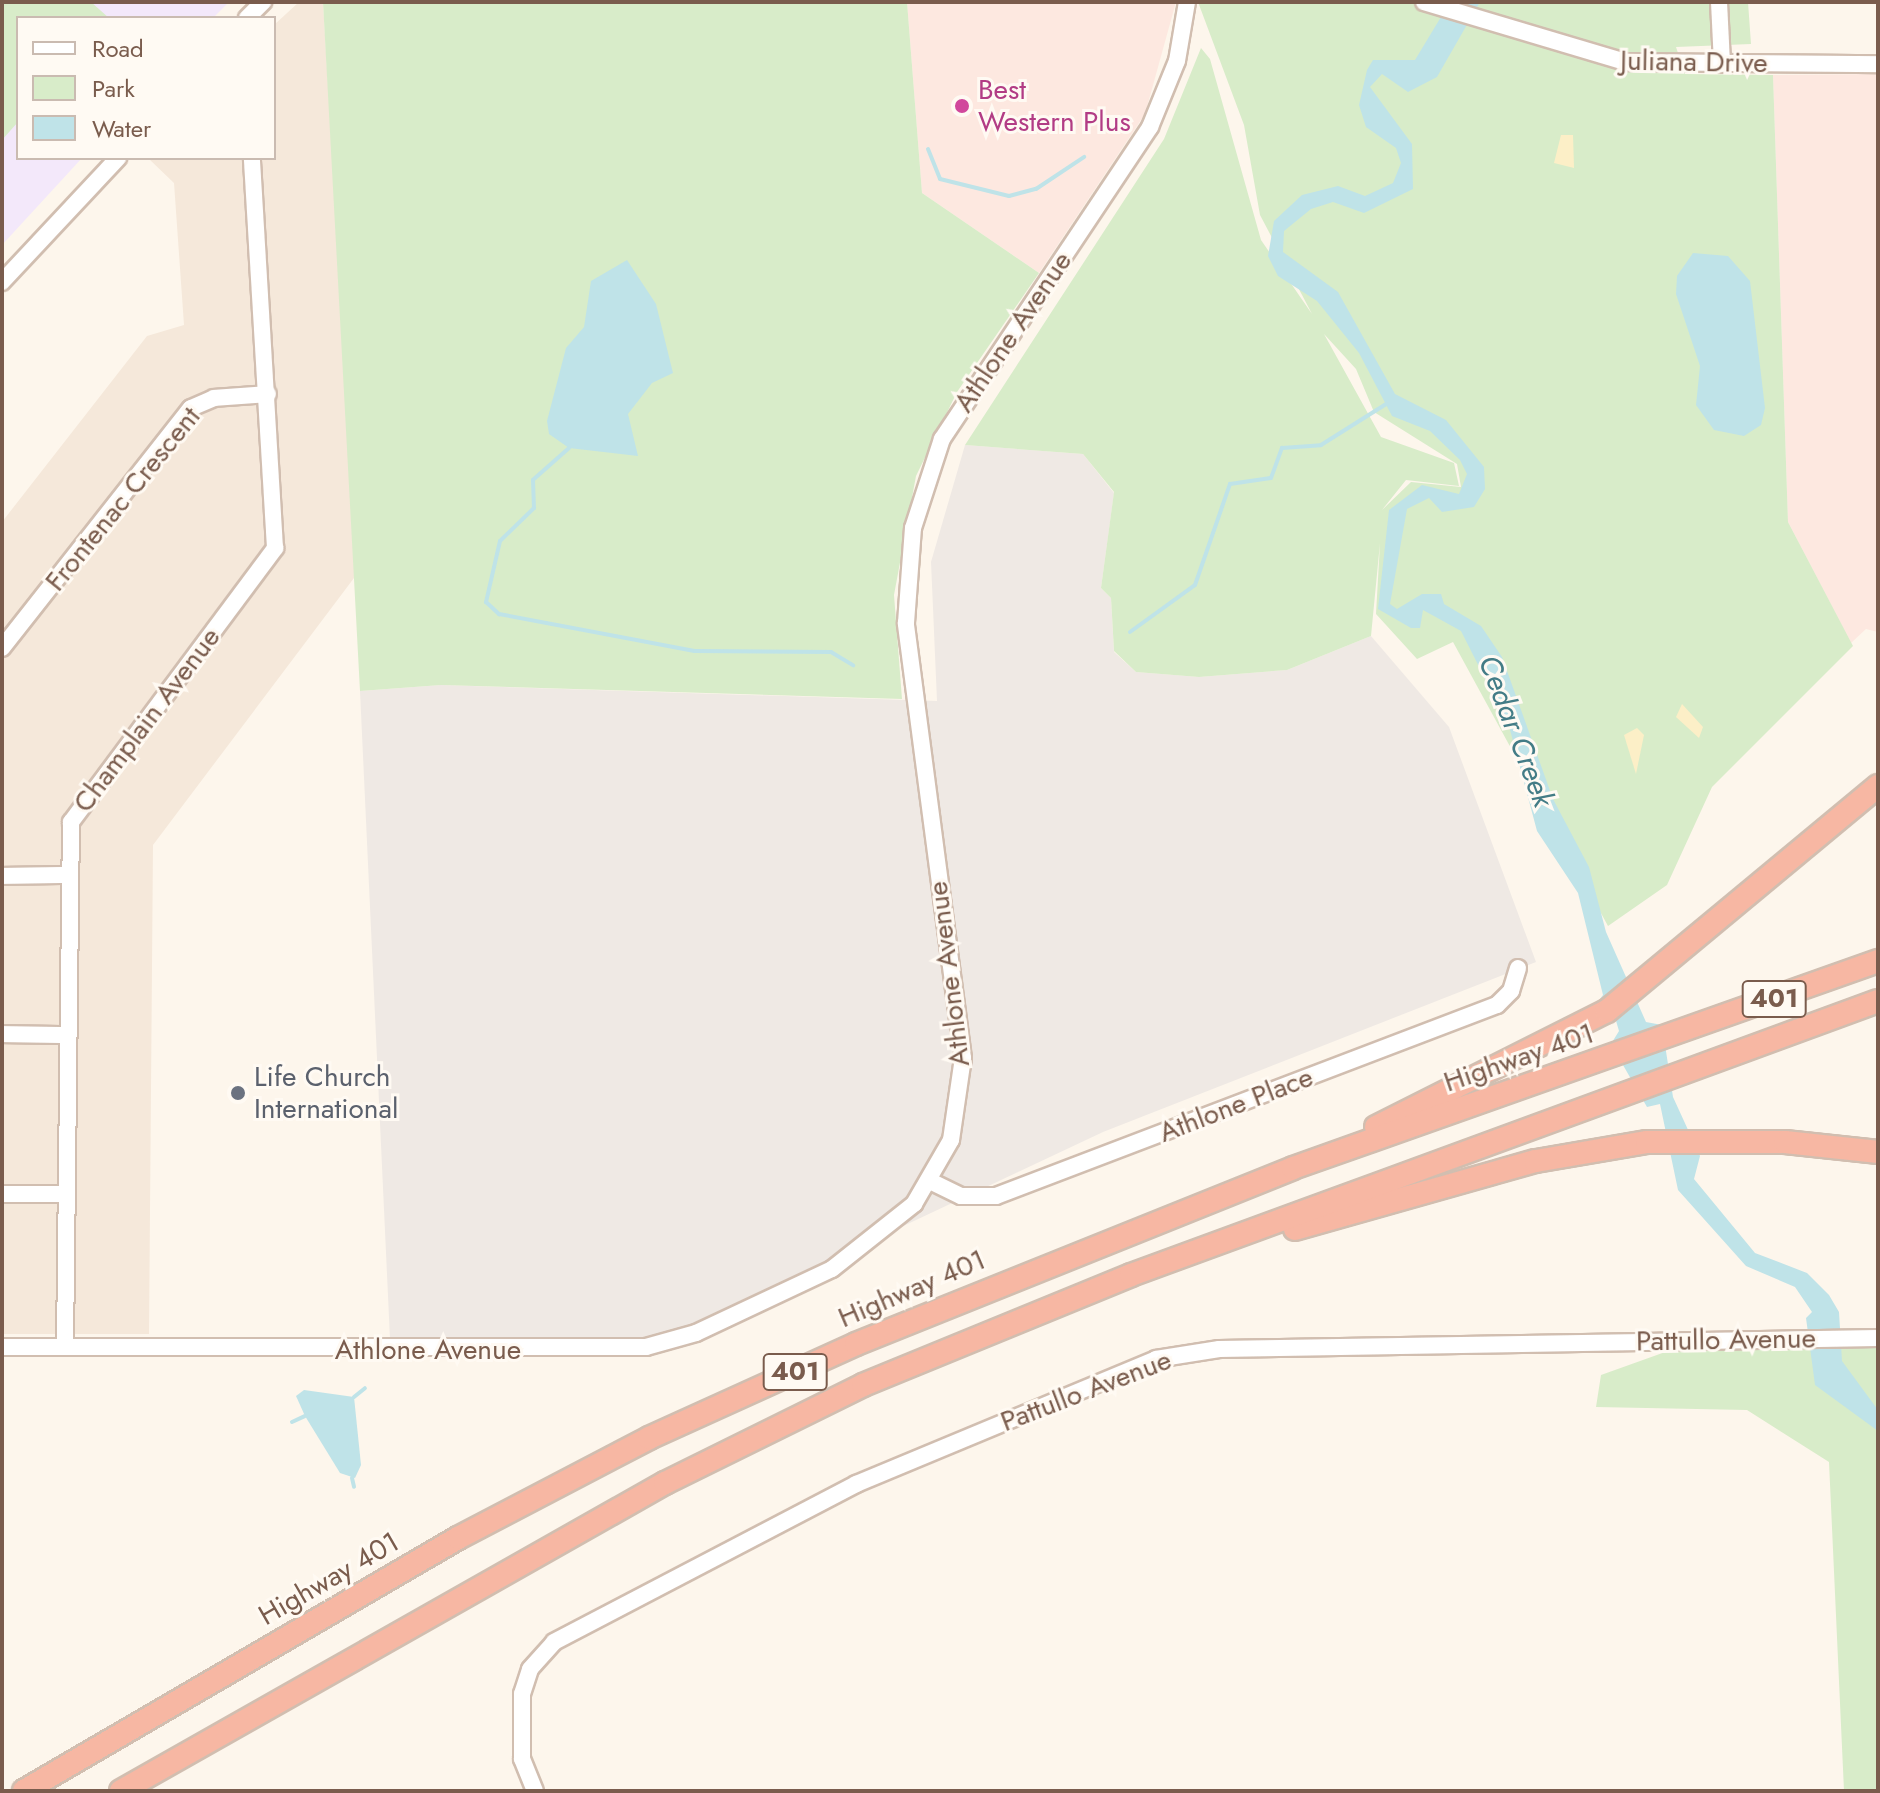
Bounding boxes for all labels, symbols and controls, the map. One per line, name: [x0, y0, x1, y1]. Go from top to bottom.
legend: [16, 16, 276, 160]
text: Road: [92, 31, 144, 66]
street label: Juliana Drive: [1620, 44, 1768, 80]
text: Park: [92, 71, 135, 106]
place label: Best Western Plus: [978, 73, 1131, 139]
marker: Best Western Plus: [953, 97, 971, 115]
text: Water: [92, 111, 151, 146]
street label: Athlone Avenue: [947, 245, 1079, 419]
street label: Frontenac Crescent: [39, 400, 207, 598]
street label: Champlain Avenue: [67, 621, 227, 819]
water label: Cedar Creek: [1471, 650, 1561, 812]
street label: Athlone Avenue: [921, 879, 977, 1069]
road number: 401: [1740, 977, 1808, 1021]
street label: Highway 401: [1439, 1017, 1599, 1099]
place label: Life Church International: [254, 1060, 398, 1126]
street label: Athlone Place: [1154, 1060, 1318, 1150]
marker: Life Church International: [229, 1084, 247, 1102]
street label: Highway 401: [833, 1243, 991, 1335]
street label: Pattullo Avenue: [1636, 1322, 1816, 1358]
street label: Athlone Avenue: [335, 1333, 521, 1367]
street label: Pattullo Avenue: [996, 1343, 1176, 1439]
road number: 401: [761, 1350, 829, 1394]
street label: Highway 401: [253, 1525, 405, 1633]

